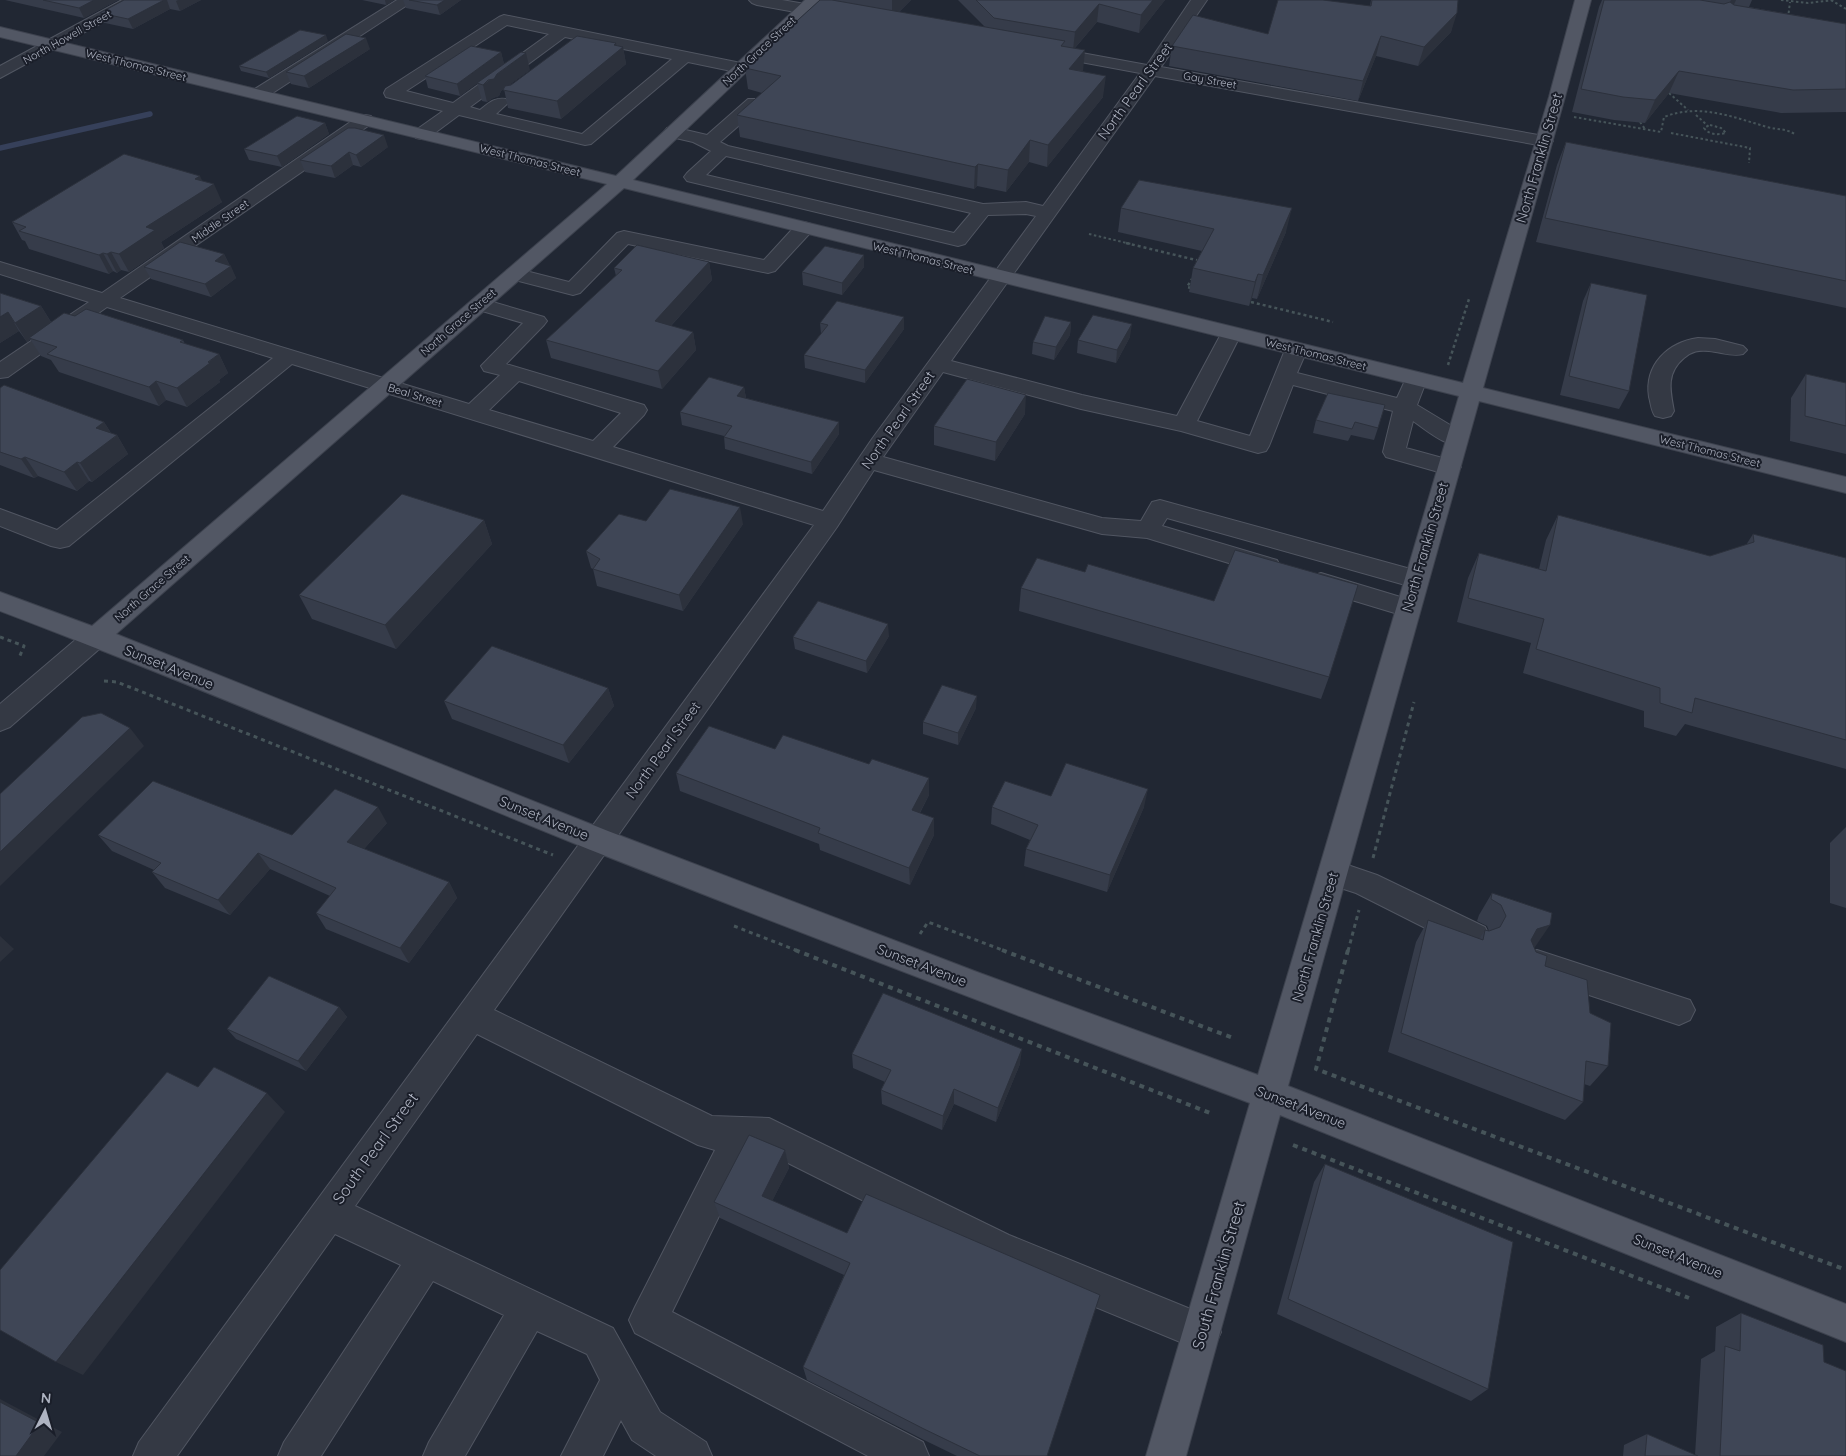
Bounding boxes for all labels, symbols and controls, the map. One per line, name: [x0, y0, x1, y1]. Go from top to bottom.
street label: North Howell Street: [20, 7, 114, 67]
street label: North Grace Street: [719, 13, 799, 89]
street label: North Pearl Street: [1094, 39, 1176, 143]
street label: West Thomas Street: [84, 46, 188, 84]
street label: Gay Street: [1182, 68, 1238, 92]
street label: North Franklin Street: [1512, 91, 1566, 225]
street label: West Thomas Street: [478, 141, 582, 179]
street label: Middle Street: [189, 196, 251, 246]
street label: West Thomas Street: [871, 239, 975, 277]
street label: North Grace Street: [417, 285, 499, 359]
street label: West Thomas Street: [1264, 335, 1368, 373]
street label: North Pearl Street: [857, 367, 939, 473]
street label: Beal Street: [386, 380, 444, 410]
street label: West Thomas Street: [1658, 432, 1762, 470]
street label: North Franklin Street: [1398, 480, 1452, 614]
street label: North Grace Street: [111, 551, 193, 625]
street label: Sunset Avenue: [122, 641, 216, 693]
street label: North Pearl Street: [622, 698, 704, 802]
street label: Sunset Avenue: [497, 792, 591, 844]
street label: North Franklin Street: [1288, 870, 1342, 1004]
street label: Sunset Avenue: [874, 940, 970, 990]
street label: Sunset Avenue: [1253, 1082, 1349, 1132]
street label: South Pearl Street: [328, 1088, 422, 1208]
street label: South Franklin Street: [1187, 1199, 1249, 1351]
street label: Sunset Avenue: [1631, 1230, 1725, 1282]
north arrow: [20, 1386, 70, 1436]
text: N: [40, 1389, 52, 1407]

